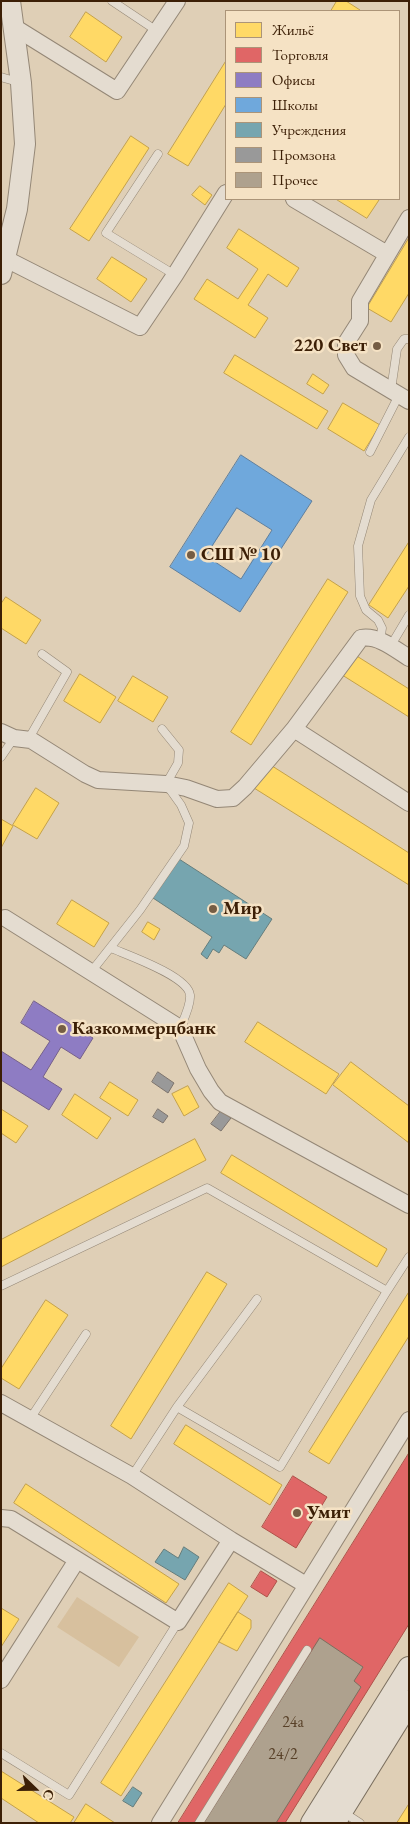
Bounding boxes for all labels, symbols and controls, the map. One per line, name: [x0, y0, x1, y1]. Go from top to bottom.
legend: [225, 10, 400, 200]
text: Жильё: [272, 20, 314, 39]
text: Торговля: [272, 45, 328, 64]
text: Офисы: [272, 70, 315, 89]
text: Школы: [272, 95, 318, 114]
text: Учреждения: [272, 120, 346, 139]
text: Промзона: [272, 145, 336, 164]
text: Прочее: [272, 170, 318, 189]
place label: 220 Свет: [293, 335, 367, 357]
marker: 220 Свет: [371, 340, 383, 352]
place label: СШ № 10: [201, 544, 281, 566]
marker: СШ № 10: [185, 549, 197, 561]
place label: Мир: [223, 898, 262, 920]
marker: Мир: [207, 903, 219, 915]
place label: Казкоммерцбанк: [72, 1018, 216, 1040]
marker: Казкоммерцбанк: [56, 1023, 68, 1035]
place label: Умит: [307, 1502, 350, 1524]
marker: Умит: [291, 1507, 303, 1519]
house number: 24а: [282, 1713, 304, 1733]
house number: 24/2: [268, 1745, 298, 1765]
north arrow: [10, 1764, 60, 1814]
text: С: [39, 1787, 59, 1803]

